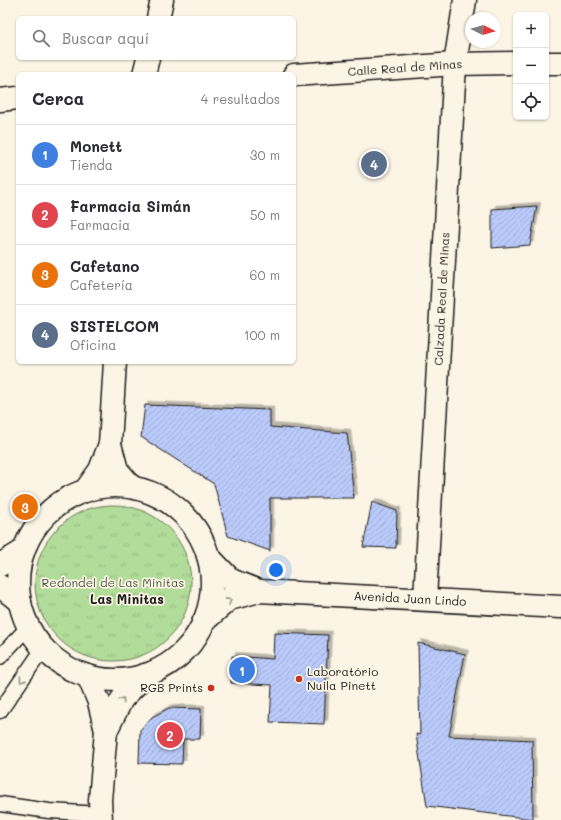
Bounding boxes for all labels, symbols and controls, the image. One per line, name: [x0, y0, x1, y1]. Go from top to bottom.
north arrow: [465, 12, 501, 48]
map controls: [513, 12, 549, 120]
button: +: [513, 12, 549, 48]
search box: [16, 16, 296, 60]
icon: search: [30, 27, 52, 49]
text: Buscar aquí: [62, 28, 149, 48]
button: −: [513, 48, 549, 84]
street label: Calle Real de Minas: [347, 55, 463, 79]
button: locate: [513, 84, 549, 120]
text: Cerca: [32, 87, 84, 109]
text: 4 resultados: [201, 90, 280, 107]
text: Monett: [70, 136, 122, 156]
text: 1: [42, 146, 48, 163]
text: 30 m: [250, 146, 280, 163]
pin: 4: [361, 149, 387, 179]
text: Tienda: [70, 156, 113, 173]
text: Farmacia Simán: [70, 196, 191, 216]
text: 2: [41, 206, 49, 223]
text: 50 m: [250, 206, 280, 223]
text: Farmacia: [70, 216, 130, 233]
street label: Calzada Real de Minas: [430, 232, 452, 366]
text: Cafetano: [70, 256, 139, 276]
text: 3: [41, 266, 49, 283]
text: 60 m: [250, 266, 280, 283]
text: Cafetería: [70, 276, 133, 293]
text: SISTELCOM: [70, 316, 159, 336]
text: 4: [41, 326, 49, 343]
text: 100 m: [244, 326, 280, 343]
text: Oficina: [70, 336, 116, 353]
pin: 3: [12, 492, 38, 522]
your location: [266, 560, 286, 580]
park label: Redondel de Las Minitas: [42, 574, 185, 590]
street label: Avenida Juan Lindo: [353, 587, 467, 609]
district label: Las Minitas: [90, 590, 164, 607]
one-way arrow: [225, 599, 232, 606]
pin: 1: [229, 655, 255, 685]
place label: Laboratório Nuila Pinett: [307, 663, 378, 693]
marker: Laboratório Nuila Pinett: [294, 674, 304, 684]
one-way arrow: [20, 675, 27, 682]
place label: RGB Prints: [140, 679, 203, 695]
marker: RGB Prints: [206, 683, 216, 693]
one-way arrow: [117, 698, 124, 705]
pin: 2: [157, 720, 183, 750]

